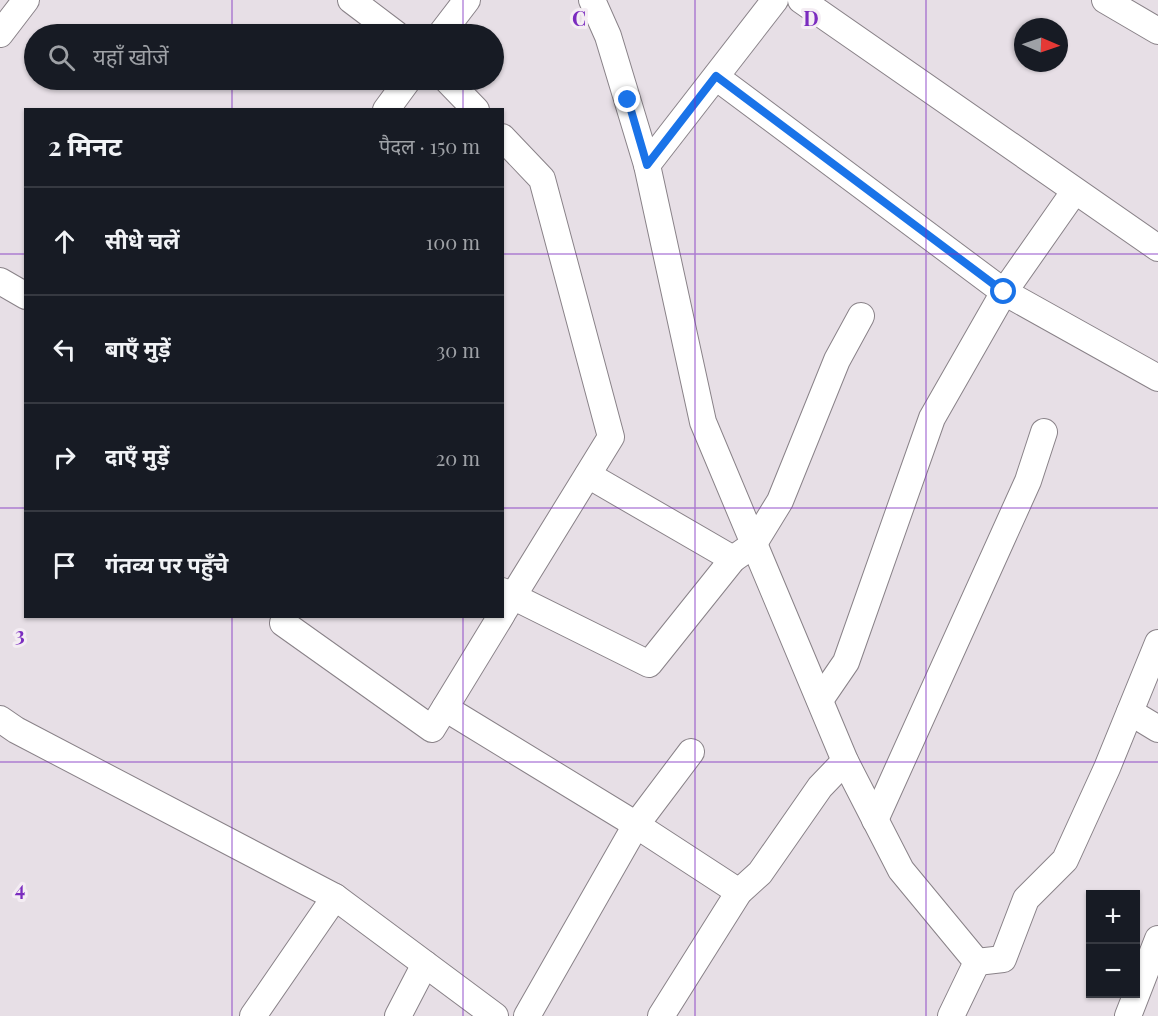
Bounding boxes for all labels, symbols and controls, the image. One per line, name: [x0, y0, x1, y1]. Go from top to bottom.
text: C: [572, 4, 586, 31]
text: D: [803, 4, 819, 31]
north arrow: [1014, 18, 1068, 72]
search box: [24, 24, 504, 90]
icon: search: [45, 41, 78, 74]
text: यहाँ खोजें: [93, 41, 169, 71]
route end: [614, 86, 640, 112]
text: 2 मिनट: [48, 128, 122, 163]
text: पैदल · 150 m: [379, 132, 480, 159]
icon: ahead: [48, 225, 81, 258]
text: सीधे चलें: [105, 225, 179, 255]
text: 100 m: [426, 228, 480, 255]
route start: [990, 278, 1016, 304]
icon: left: [48, 333, 81, 366]
text: बाएँ मुड़ें: [105, 333, 170, 363]
text: 30 m: [436, 336, 480, 363]
icon: right: [48, 441, 81, 474]
text: दाएँ मुड़ें: [105, 441, 169, 471]
text: 20 m: [436, 444, 480, 471]
icon: arrive: [48, 549, 81, 582]
text: गंतव्य पर पहुँचे: [105, 549, 228, 579]
text: 3: [15, 620, 25, 647]
text: 4: [15, 874, 25, 901]
map controls: [1086, 890, 1140, 998]
button: +: [1086, 890, 1140, 944]
button: −: [1086, 944, 1140, 998]

